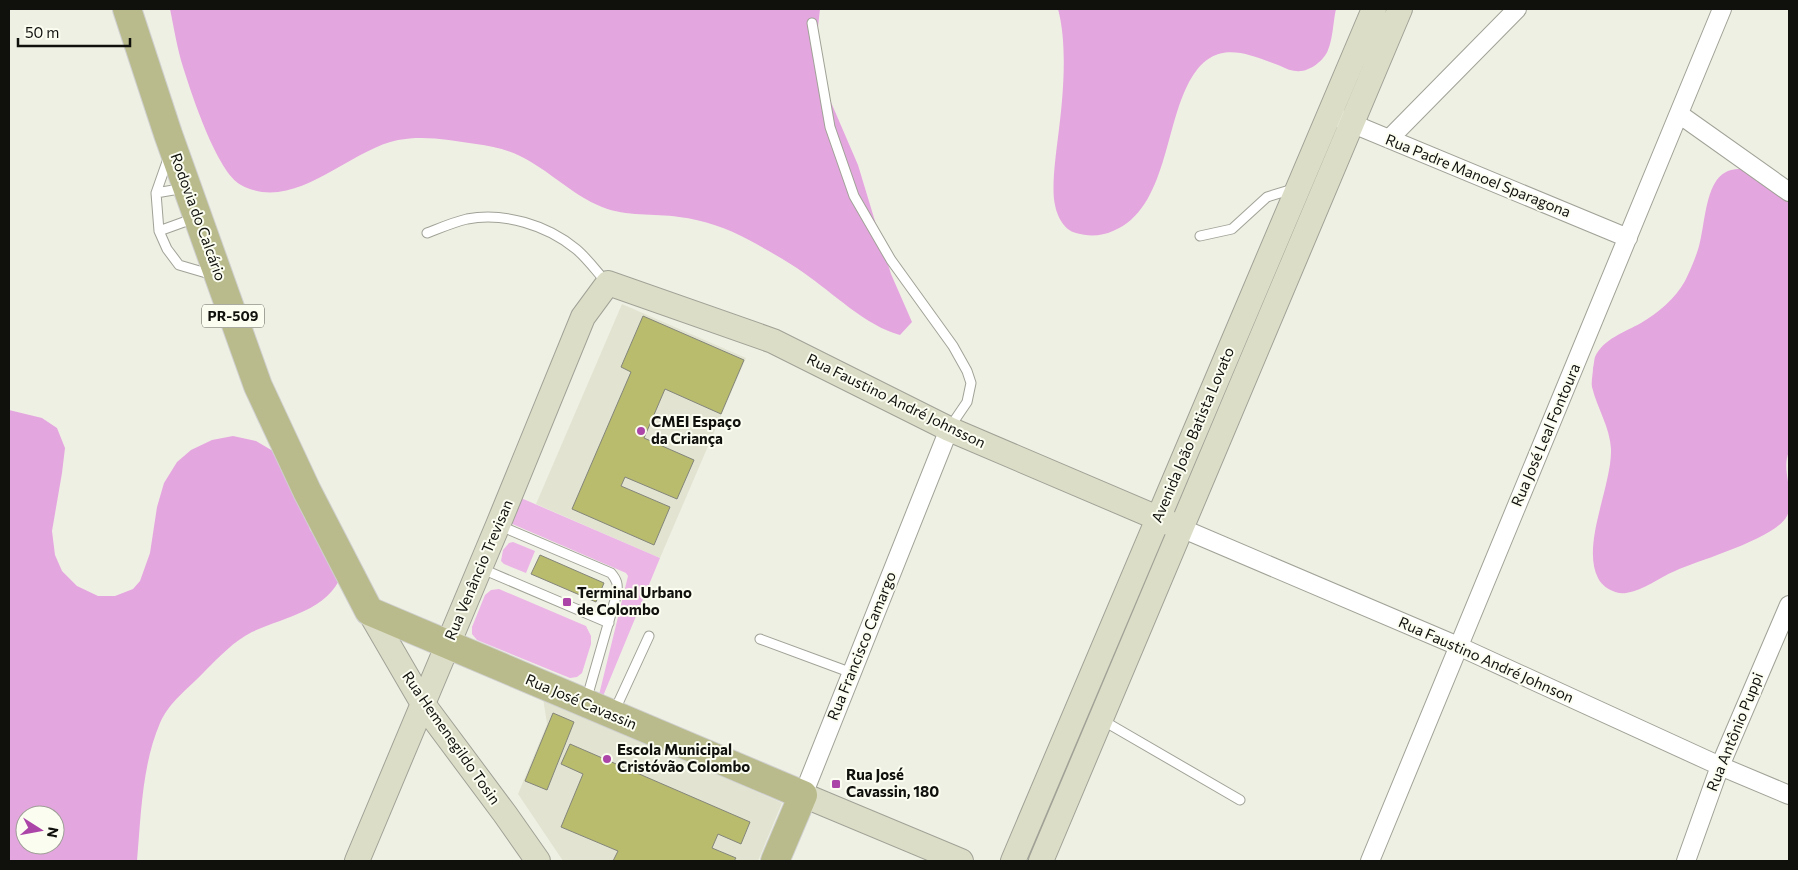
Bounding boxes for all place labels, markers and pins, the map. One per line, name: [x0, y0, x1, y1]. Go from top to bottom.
place label: CMEI Espaço da Criança: [651, 412, 741, 447]
marker: CMEI Espaço da Criança: [635, 425, 647, 437]
place label: Terminal Urbano de Colombo: [577, 583, 692, 618]
marker: Terminal Urbano de Colombo: [561, 596, 573, 608]
place label: Escola Municipal Cristóvão Colombo: [617, 740, 750, 775]
marker: Escola Municipal Cristóvão Colombo: [601, 753, 613, 765]
place label: Rua José Cavassin, 180: [846, 765, 939, 800]
marker: Rua José Cavassin, 180: [830, 778, 842, 790]

